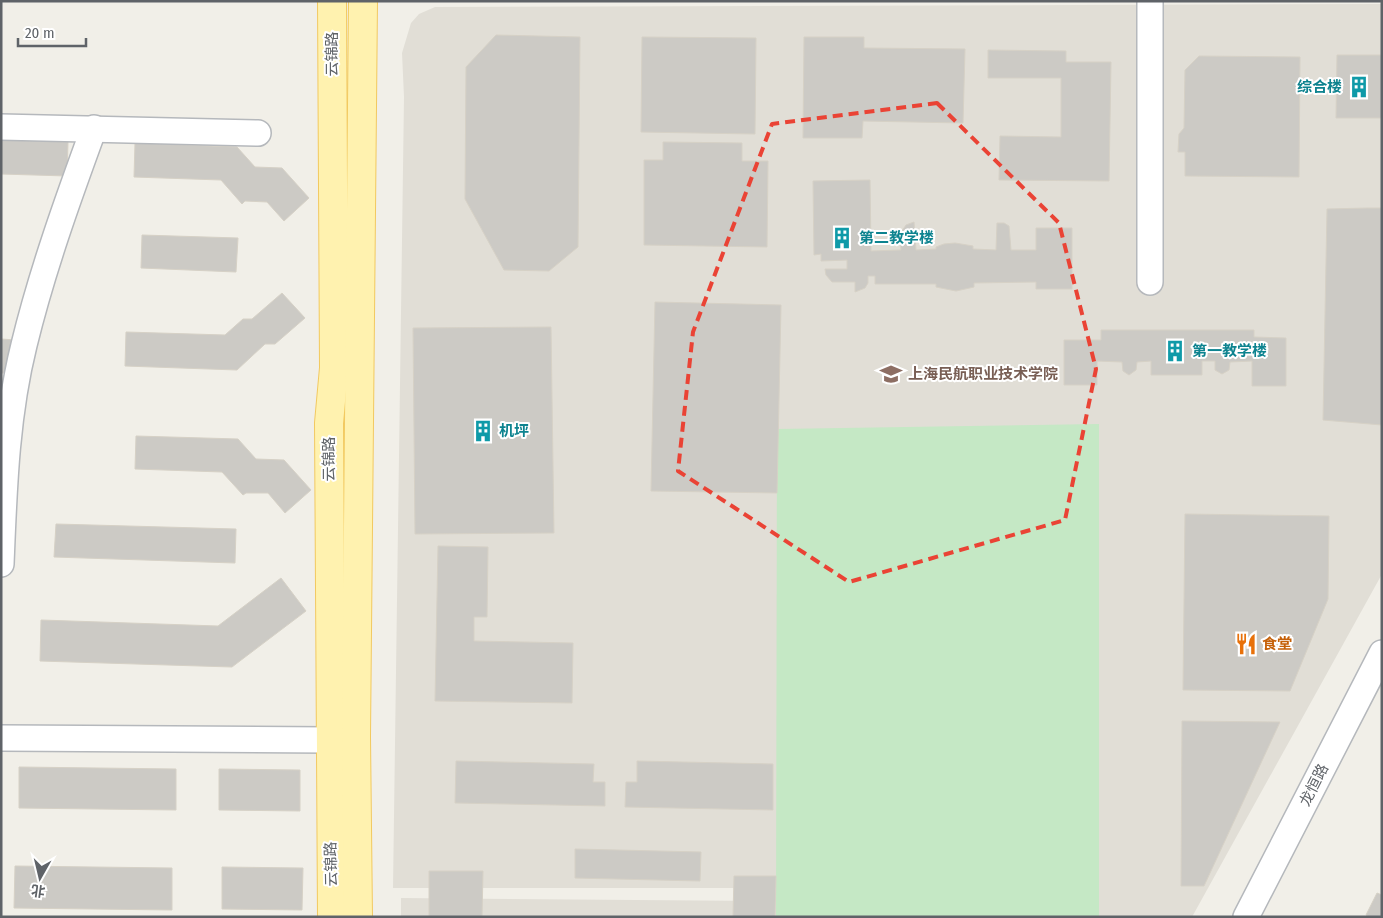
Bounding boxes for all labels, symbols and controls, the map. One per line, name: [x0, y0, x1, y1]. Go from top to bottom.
scale bar: [18, 15, 85, 47]
text: 20 m: [25, 24, 55, 42]
street label: 云锦路: [323, 31, 341, 77]
building icon: 综合楼: [1346, 74, 1372, 100]
place label: 综合楼: [1297, 78, 1342, 96]
building icon: 第二教学楼: [829, 225, 855, 251]
place label: 第二教学楼: [859, 229, 934, 247]
building icon: 第一教学楼: [1162, 338, 1188, 364]
place label: 第一教学楼: [1192, 342, 1267, 360]
school or university icon: 上海民航职业技术学院: [878, 361, 904, 387]
place label: 上海民航职业技术学院: [908, 365, 1058, 383]
building icon: 机坪: [470, 418, 496, 444]
place label: 机坪: [499, 422, 529, 440]
street label: 云锦路: [320, 436, 338, 482]
restaurant icon: 食堂: [1233, 631, 1259, 657]
place label: 食堂: [1262, 635, 1292, 653]
street label: 龙恒路: [1296, 761, 1332, 809]
street label: 云锦路: [322, 841, 340, 887]
north arrow: [15, 853, 65, 903]
text: 北: [30, 881, 46, 900]

